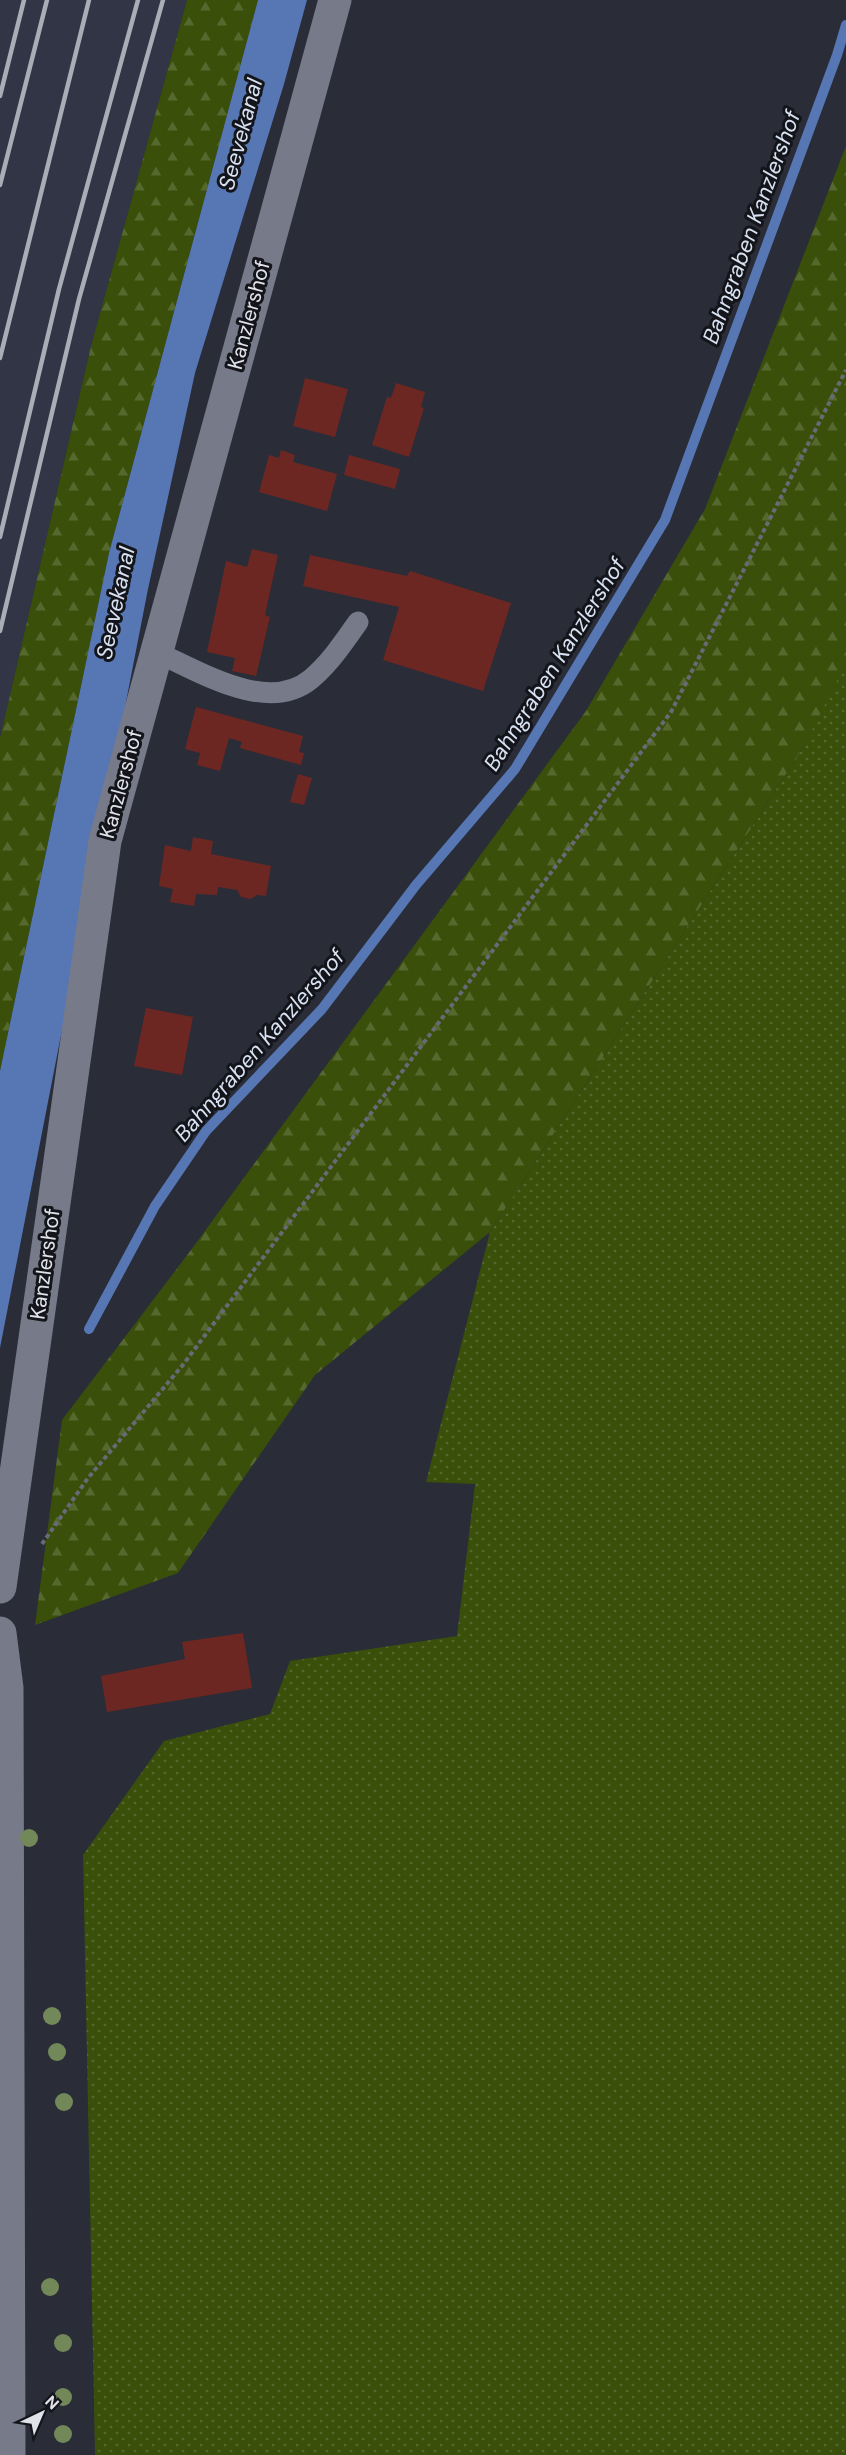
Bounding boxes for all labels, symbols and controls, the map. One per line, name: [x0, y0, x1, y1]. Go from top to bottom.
water label: Seevekanal: [212, 74, 270, 193]
water label: Bahngraben Kanzlershof: [696, 105, 808, 348]
street label: Kanzlershof: [221, 258, 277, 372]
water label: Seevekanal: [89, 543, 142, 662]
water label: Bahngraben Kanzlershof: [477, 551, 633, 776]
street label: Kanzlershof: [93, 727, 149, 841]
water label: Bahngraben Kanzlershof: [168, 942, 352, 1148]
street label: Kanzlershof: [23, 1207, 67, 1321]
north arrow: [12, 2383, 72, 2443]
text: N: [41, 2391, 64, 2414]

